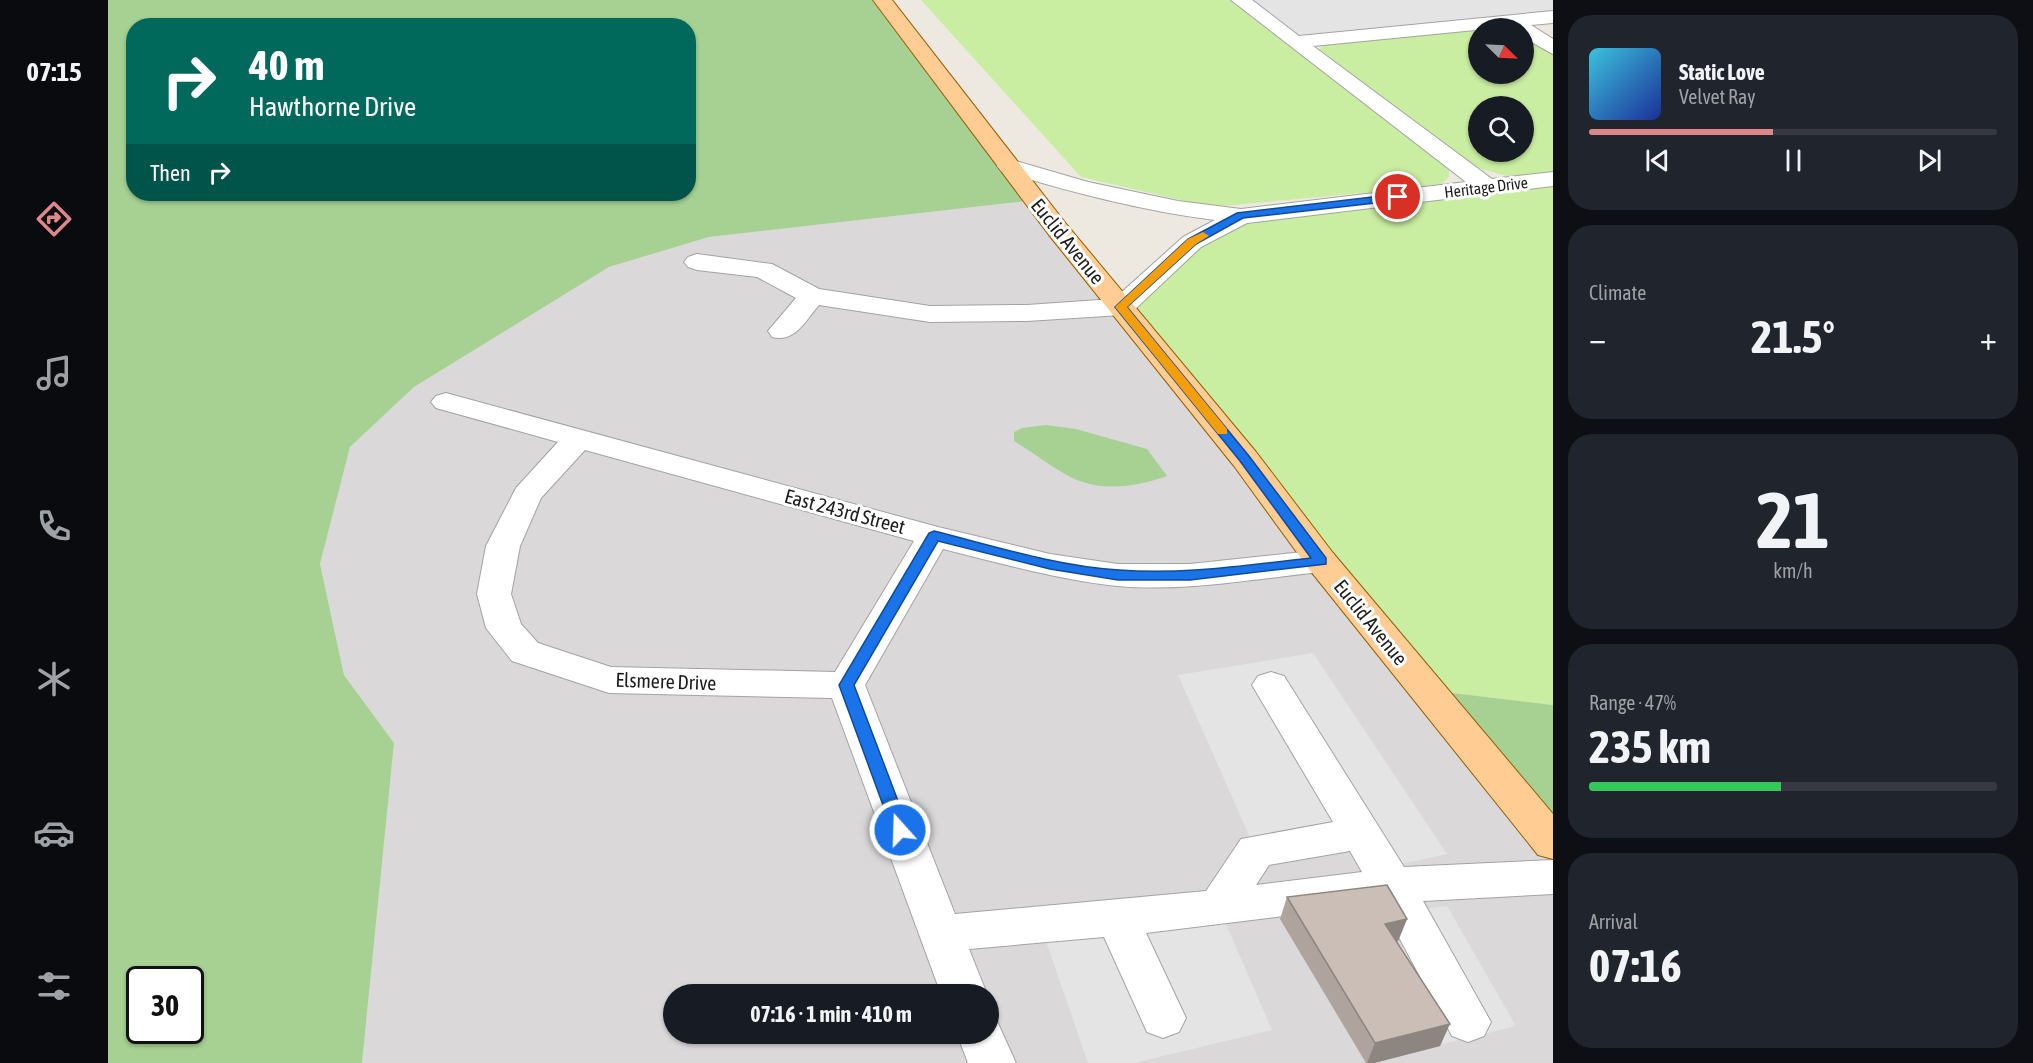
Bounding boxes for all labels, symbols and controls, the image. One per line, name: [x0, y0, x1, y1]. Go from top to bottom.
north arrow: [1468, 18, 1534, 84]
map controls: [1468, 18, 1534, 162]
text: 40 m: [249, 41, 324, 89]
icon: right: [150, 42, 228, 120]
text: 07:15: [26, 56, 82, 87]
text: Static Love: [1679, 59, 1765, 85]
text: Velvet Ray: [1679, 85, 1756, 108]
text: Hawthorne Drive: [249, 91, 416, 122]
button: search: [1468, 96, 1534, 162]
icon: previous: [1641, 144, 1674, 177]
icon: pause: [1777, 144, 1810, 177]
icon: next: [1913, 144, 1946, 177]
icon: right: [203, 156, 236, 189]
text: Then: [150, 160, 191, 186]
pin: [1372, 171, 1423, 222]
street label: Heritage Drive: [1443, 173, 1529, 202]
icon: arrive: [1381, 180, 1414, 213]
street label: Euclid Avenue: [1027, 194, 1109, 288]
icon: directions: [33, 198, 75, 240]
text: Climate: [1589, 281, 1646, 304]
text: 21.5°: [1751, 311, 1835, 363]
text: −: [1589, 319, 1606, 357]
text: +: [1980, 319, 1997, 357]
icon: music: [33, 352, 75, 394]
text: 21: [1756, 475, 1830, 565]
street label: East 243rd Street: [782, 484, 908, 538]
icon: phone: [33, 505, 75, 547]
text: km/h: [1773, 559, 1813, 582]
street label: Euclid Avenue: [1330, 575, 1412, 669]
icon: climate: [33, 658, 75, 700]
street label: Elsmere Drive: [615, 668, 717, 694]
text: Range · 47%: [1589, 691, 1676, 714]
text: 235 km: [1589, 721, 1711, 773]
position arrow: [868, 798, 932, 862]
icon: car: [33, 812, 75, 854]
text: Arrival: [1589, 910, 1638, 933]
text: 07:16: [1589, 940, 1682, 992]
icon: filters: [33, 965, 75, 1007]
speed limit sign: 30: [126, 966, 204, 1044]
text: 07:16 · 1 min · 410 m: [750, 1001, 912, 1027]

